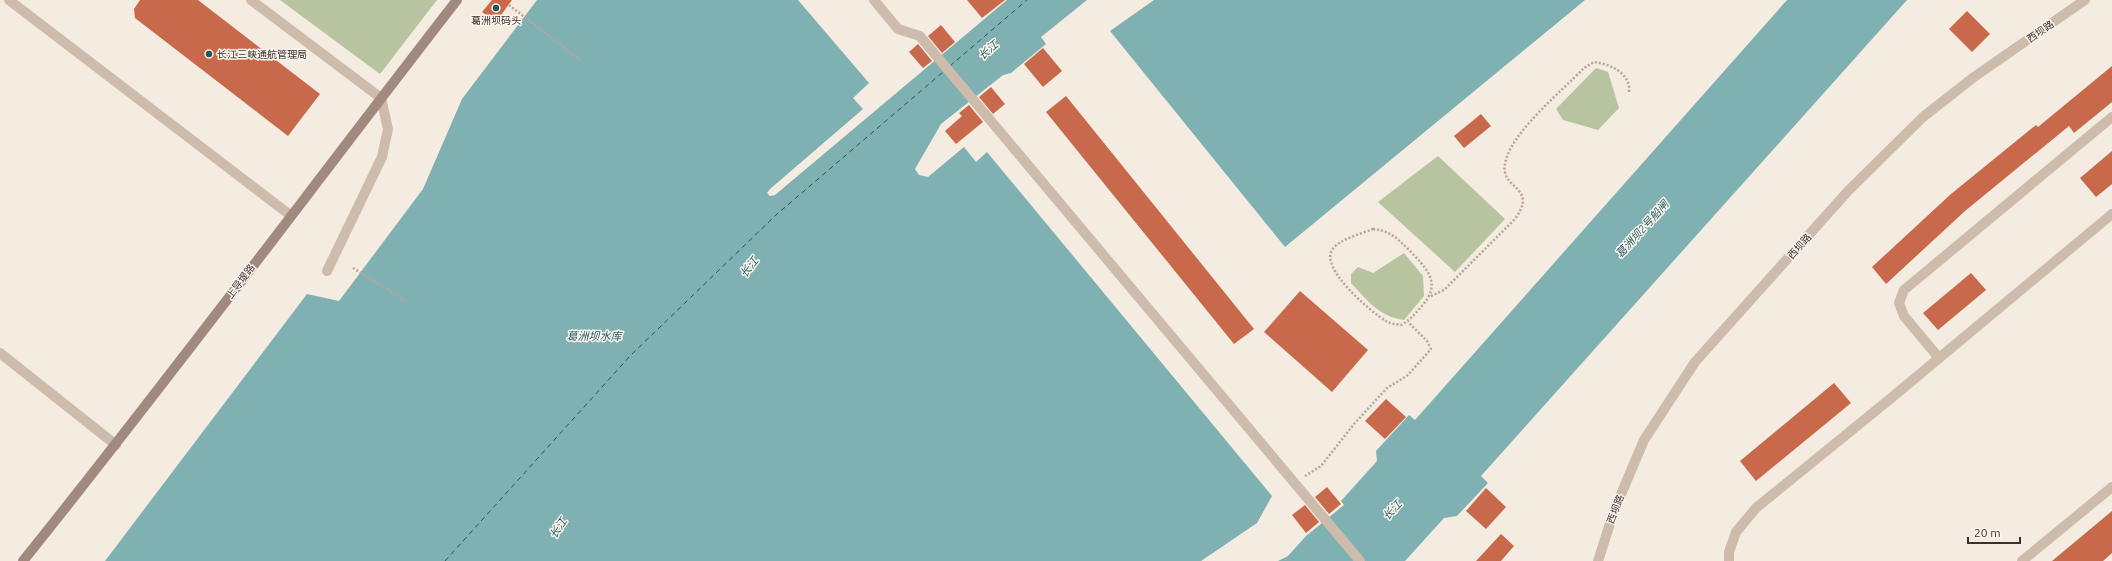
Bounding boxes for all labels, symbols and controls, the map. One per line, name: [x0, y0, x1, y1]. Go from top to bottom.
marker: 葛洲坝码头: [491, 3, 501, 13]
place label: 葛洲坝码头: [471, 15, 521, 26]
street label: 西坝路: [2025, 18, 2056, 45]
water label: 长江: [976, 38, 1001, 62]
marker: 长江三峡通航管理局: [204, 49, 214, 59]
place label: 长江三峡通航管理局: [217, 49, 307, 60]
water label: 葛洲坝2号船闸: [1613, 197, 1672, 260]
street label: 西坝路: [1785, 232, 1813, 261]
water label: 长江: [738, 254, 761, 279]
street label: 上导堤路: [224, 262, 257, 301]
water label: 葛洲坝水库: [567, 330, 623, 342]
street label: 西坝路: [1605, 493, 1626, 525]
water label: 长江: [1380, 497, 1405, 522]
water label: 长江: [547, 515, 570, 540]
scale bar: [1968, 519, 2020, 545]
text: 20 m: [1974, 526, 2001, 539]

